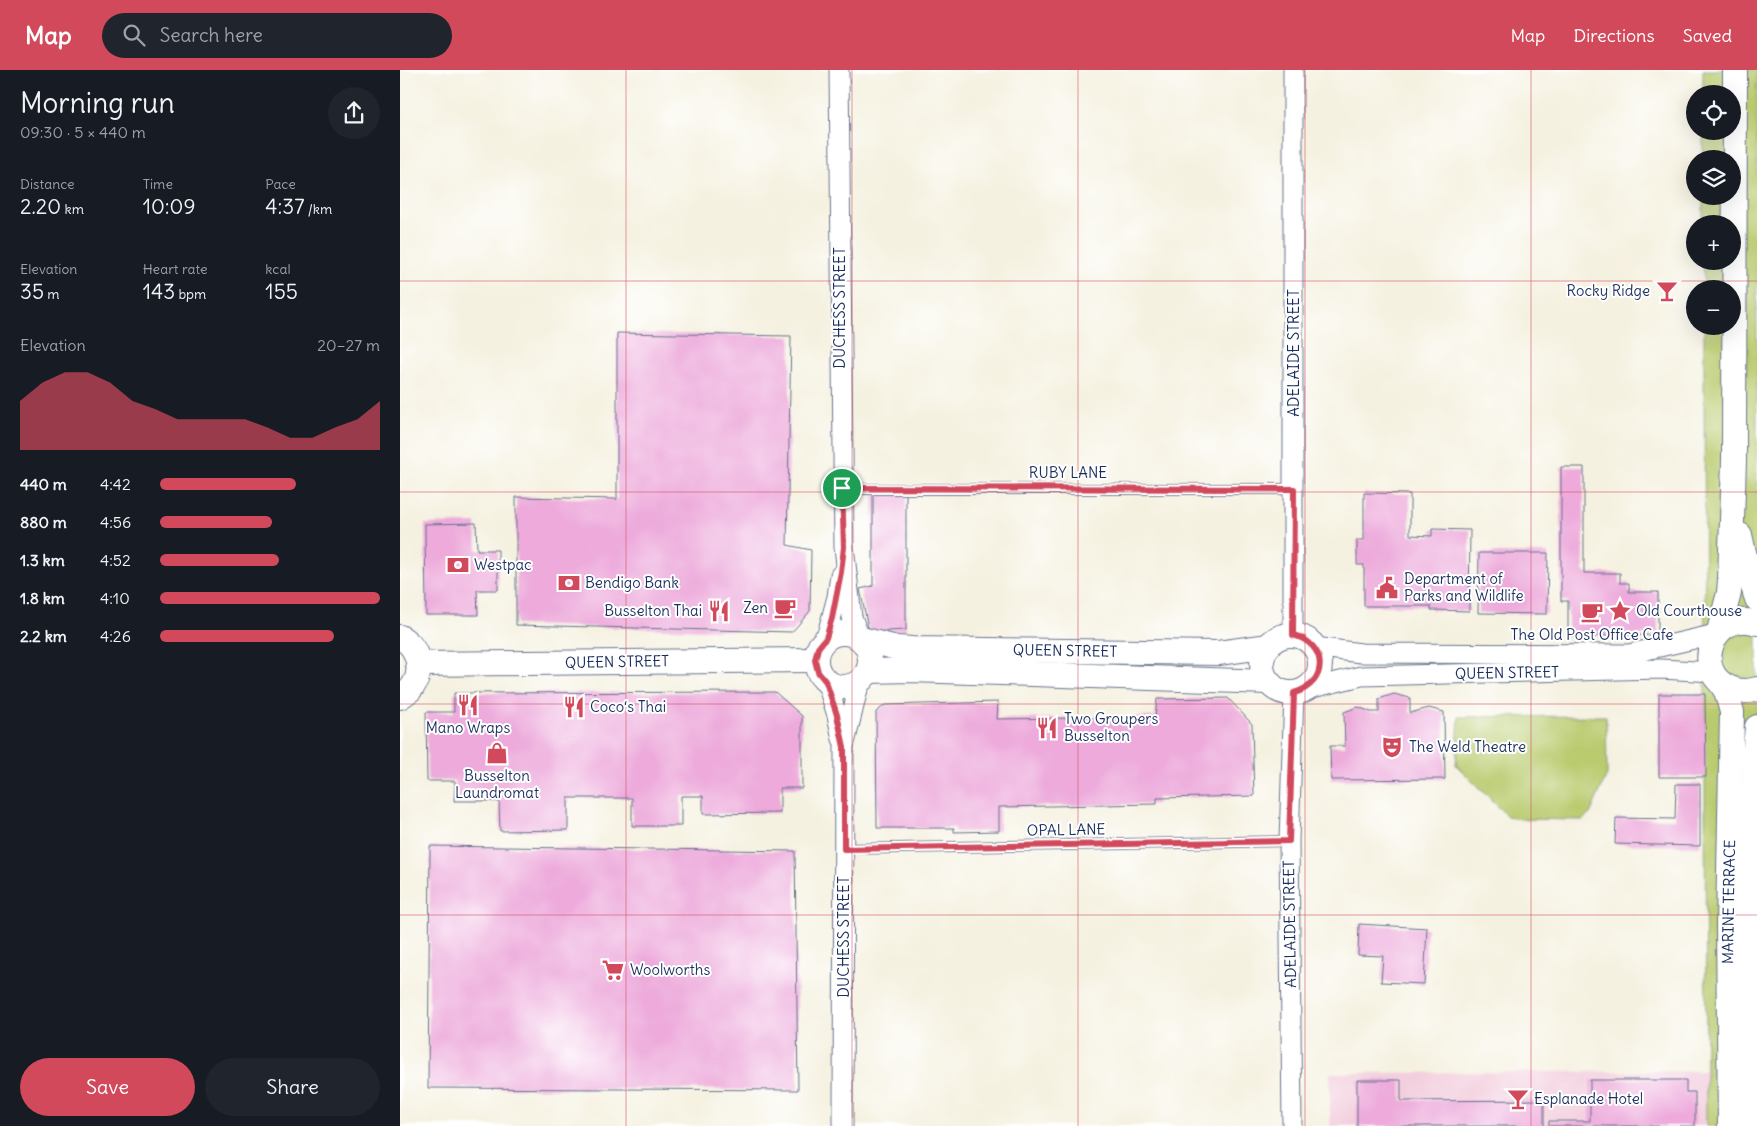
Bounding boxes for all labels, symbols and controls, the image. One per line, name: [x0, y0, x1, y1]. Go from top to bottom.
search box: [102, 13, 452, 58]
text: Map: [25, 20, 72, 50]
icon: search: [120, 21, 148, 49]
text: Search here: [160, 23, 263, 47]
text: Map: [1510, 24, 1545, 47]
text: Directions: [1573, 24, 1655, 47]
text: Saved: [1683, 24, 1732, 47]
text: Morning run: [20, 85, 175, 121]
map controls: [1686, 85, 1741, 335]
button: locate: [1686, 85, 1741, 140]
button: share: [328, 87, 380, 139]
text: 09:30 · 5 × 440 m: [20, 122, 146, 142]
button: layers: [1686, 150, 1741, 205]
text: Distance: [20, 175, 75, 193]
text: Time: [143, 175, 173, 193]
text: Pace: [265, 175, 296, 193]
text: 2.20: [20, 193, 61, 220]
text: 10:09: [143, 193, 195, 220]
text: 4:37: [265, 193, 304, 220]
text: km: [61, 200, 84, 218]
text: /km: [304, 200, 332, 218]
button: +: [1686, 215, 1741, 270]
street label: DUCHESS STREET: [830, 247, 849, 369]
text: Elevation: [20, 260, 77, 278]
text: Heart rate: [143, 260, 208, 278]
text: kcal: [265, 260, 291, 278]
text: 35: [20, 278, 44, 305]
text: 143: [143, 278, 175, 305]
text: 155: [265, 278, 298, 305]
bar icon: Rocky Ridge: [1654, 278, 1680, 304]
button: −: [1686, 280, 1741, 335]
place label: Rocky Ridge: [1567, 281, 1650, 300]
text: m: [44, 285, 60, 303]
text: bpm: [175, 285, 206, 303]
street label: ADELAIDE STREET: [1284, 289, 1303, 417]
text: Elevation: [20, 335, 86, 355]
text: 20–27 m: [317, 335, 380, 355]
street label: RUBY LANE: [1029, 463, 1107, 482]
pin: [821, 467, 863, 509]
text: 440 m: [20, 474, 67, 494]
text: 4:42: [100, 474, 131, 494]
icon: arrive: [828, 474, 856, 502]
text: 880 m: [20, 512, 67, 532]
text: 4:56: [100, 512, 131, 532]
text: 1.3 km: [20, 550, 65, 570]
text: 4:52: [100, 550, 131, 570]
bank icon: Westpac: [445, 552, 471, 578]
place label: Westpac: [474, 555, 532, 574]
place label: Department of Parks and Wildlife: [1404, 569, 1524, 605]
bank icon: Bendigo Bank: [556, 570, 582, 596]
place label: Bendigo Bank: [585, 573, 679, 592]
public building icon: Department of Parks and Wildlife: [1374, 575, 1400, 601]
text: 1.8 km: [20, 588, 65, 608]
text: 4:10: [100, 588, 130, 608]
cafe icon: Zen: [772, 595, 798, 621]
restaurant icon: Busselton Thai: [706, 598, 732, 624]
place label: Zen: [743, 598, 768, 617]
place icon: Old Courthouse: [1607, 598, 1633, 624]
cafe icon: The Old Post Office Cafe: [1579, 599, 1605, 625]
place label: Busselton Thai: [604, 601, 702, 620]
place label: Old Courthouse: [1636, 601, 1742, 620]
place label: The Old Post Office Cafe: [1511, 625, 1673, 644]
text: 2.2 km: [20, 626, 67, 646]
text: 4:26: [100, 626, 131, 646]
street label: QUEEN STREET: [1013, 640, 1117, 661]
street label: QUEEN STREET: [565, 651, 669, 672]
street label: QUEEN STREET: [1455, 662, 1559, 683]
restaurant icon: Mano Wraps: [455, 692, 481, 718]
restaurant icon: Coco‘s Thai: [561, 694, 587, 720]
place label: Coco‘s Thai: [590, 697, 666, 716]
place label: Two Groupers Busselton: [1064, 709, 1158, 745]
restaurant icon: Two Groupers Busselton: [1034, 715, 1060, 741]
place label: Mano Wraps: [426, 718, 510, 737]
theatre icon: The Weld Theatre: [1379, 734, 1405, 760]
place label: The Weld Theatre: [1409, 737, 1526, 756]
shop icon: Busselton Laundromat: [484, 740, 510, 766]
place label: Busselton Laundromat: [455, 766, 539, 802]
street label: OPAL LANE: [1027, 819, 1106, 840]
street label: MARINE TERRACE: [1718, 839, 1739, 964]
street label: ADELAIDE STREET: [1279, 860, 1300, 988]
street label: DUCHESS STREET: [834, 876, 853, 998]
supermarket icon: Woolworths: [600, 957, 626, 983]
place label: Woolworths: [630, 960, 710, 979]
button: Save: [20, 1058, 195, 1116]
button: Share: [205, 1058, 380, 1116]
bar icon: Esplanade Hotel: [1505, 1086, 1531, 1112]
place label: Esplanade Hotel: [1534, 1089, 1643, 1108]

